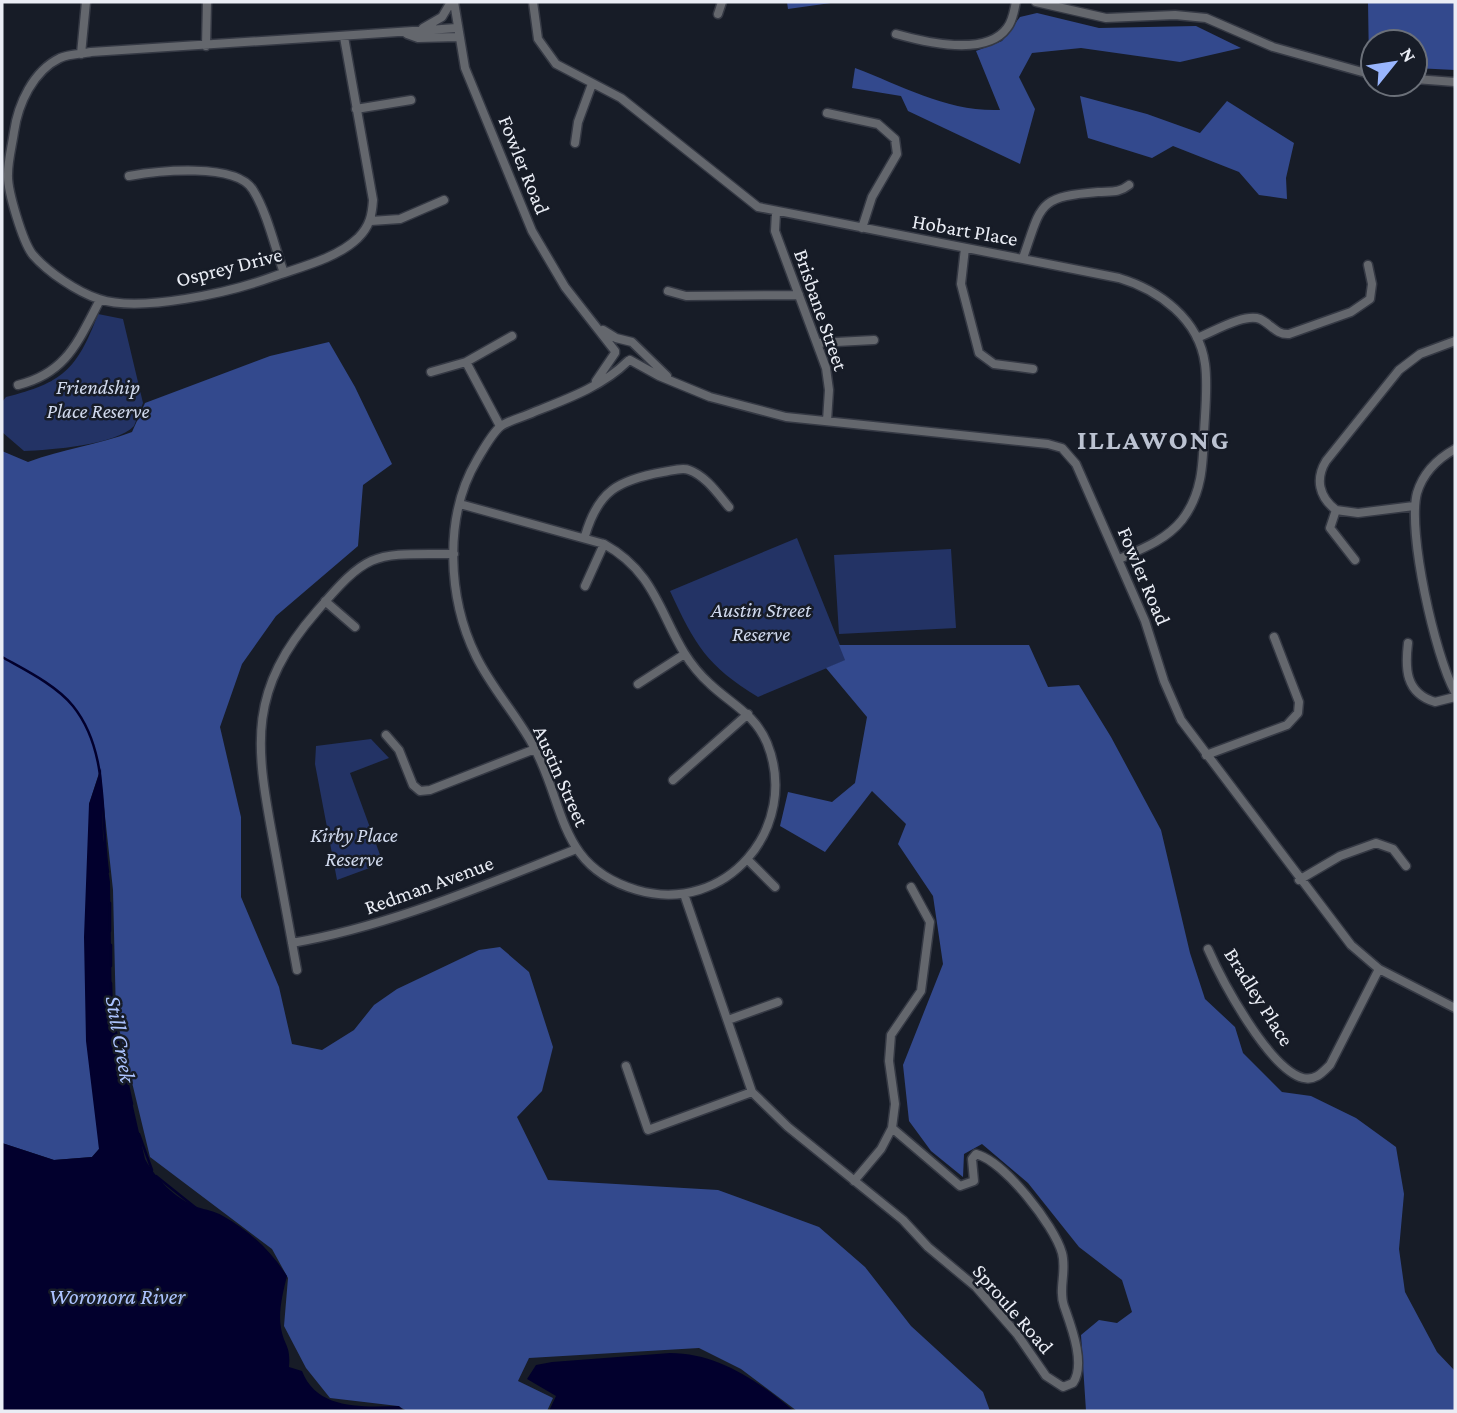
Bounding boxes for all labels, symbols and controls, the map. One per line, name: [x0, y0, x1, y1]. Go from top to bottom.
north arrow: [1359, 28, 1429, 98]
text: N: [1396, 44, 1421, 66]
street label: Fowler Road: [493, 112, 555, 218]
street label: Hobart Place: [910, 209, 1020, 251]
street label: Osprey Drive: [173, 242, 285, 292]
street label: Brisbane Street: [789, 246, 853, 375]
park label: Friendship Place Reserve: [46, 375, 150, 423]
district label: ILLAWONG: [1077, 424, 1231, 455]
street label: Fowler Road: [1113, 523, 1175, 629]
park label: Austin Street Reserve: [710, 598, 812, 646]
street label: Austin Street: [528, 722, 594, 831]
park label: Kirby Place Reserve: [310, 823, 398, 871]
street label: Redman Avenue: [361, 851, 497, 919]
street label: Bradley Place: [1219, 943, 1299, 1051]
water label: Still Creek: [101, 993, 142, 1085]
street label: Sproule Road: [968, 1259, 1058, 1359]
water label: Woronora River: [49, 1283, 186, 1309]

